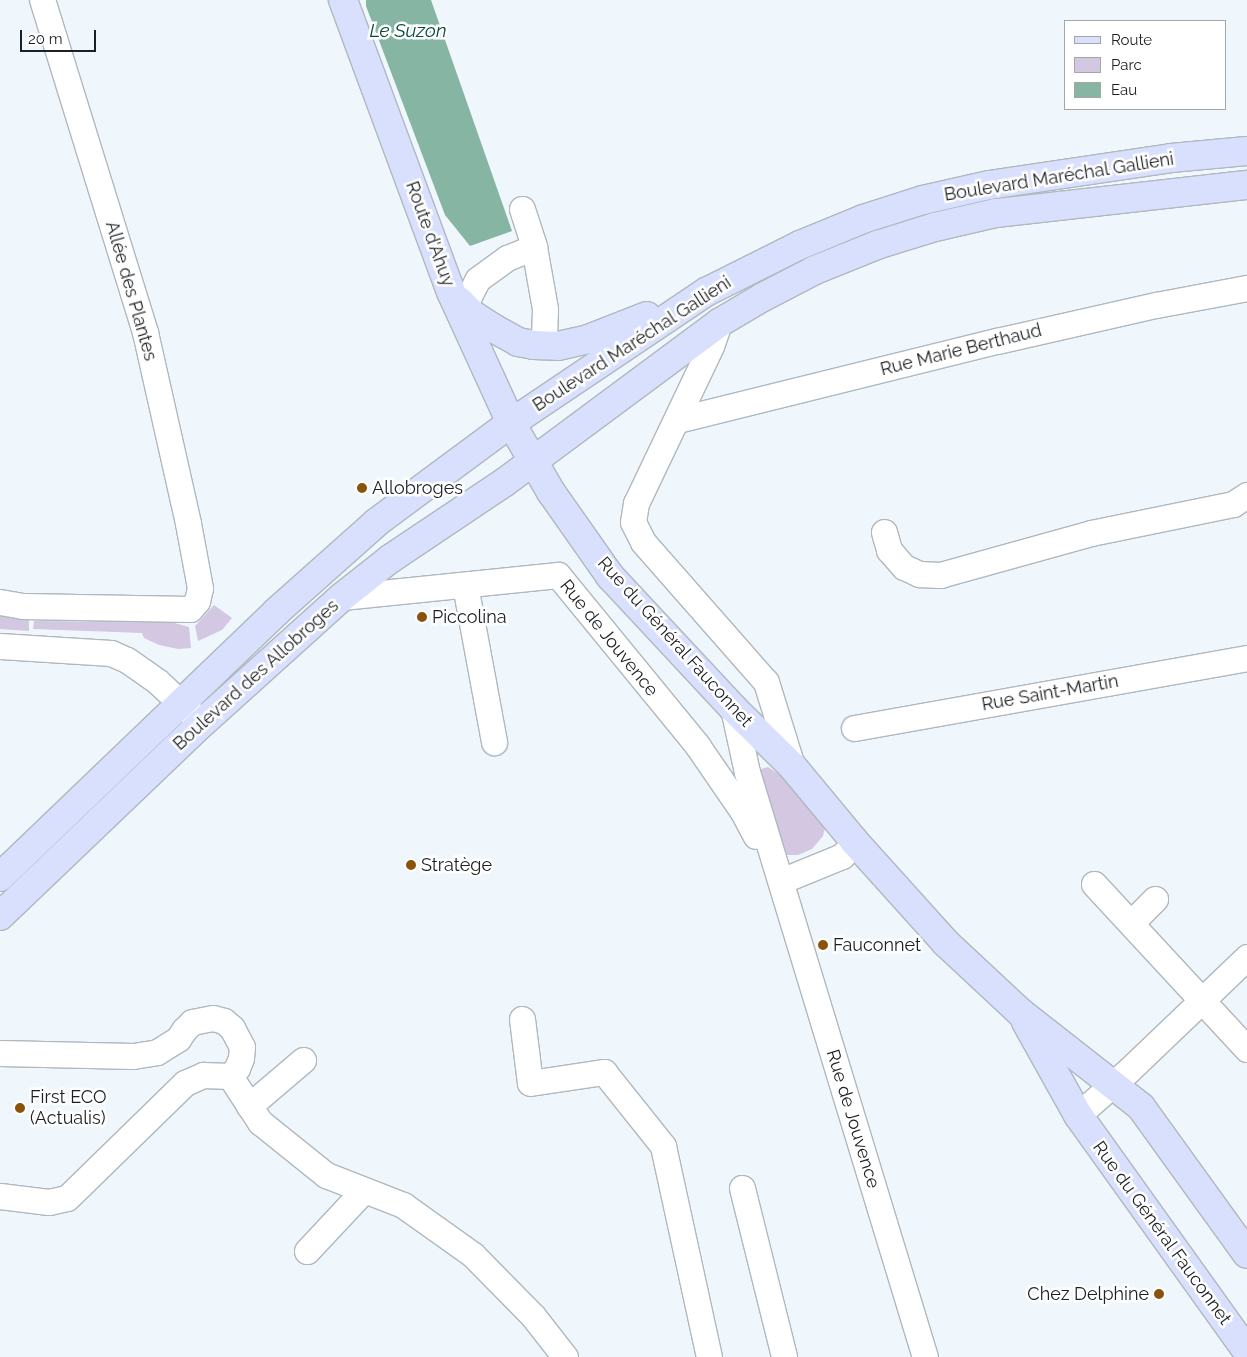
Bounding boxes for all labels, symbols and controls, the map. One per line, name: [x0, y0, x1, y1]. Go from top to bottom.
scale bar: [22, 20, 99, 52]
water label: Le Suzon: [369, 20, 447, 42]
legend: [1064, 20, 1227, 110]
text: 20 m: [28, 30, 63, 48]
text: Route: [1111, 31, 1152, 49]
text: Parc: [1111, 56, 1142, 74]
text: Eau: [1111, 81, 1137, 99]
street label: Boulevard Maréchal Gallieni: [942, 148, 1176, 206]
street label: Route d'Ahuy: [401, 178, 459, 290]
street label: Allée des Plantes: [101, 219, 161, 363]
street label: Boulevard Maréchal Gallieni: [529, 272, 735, 416]
street label: Rue Marie Berthaud: [878, 320, 1044, 380]
place label: Allobroges: [372, 477, 463, 499]
marker: Allobroges: [356, 482, 368, 494]
street label: Rue du Général Fauconnet: [593, 552, 757, 732]
street label: Rue de Jouvence: [555, 575, 663, 701]
street label: Boulevard des Allobroges: [169, 595, 343, 755]
place label: Piccolina: [432, 606, 507, 628]
marker: Piccolina: [416, 611, 428, 623]
street label: Rue Saint-Martin: [980, 670, 1120, 716]
place label: Stratège: [421, 854, 492, 876]
marker: Stratège: [405, 859, 417, 871]
place label: Fauconnet: [833, 934, 921, 956]
marker: Fauconnet: [817, 939, 829, 951]
street label: Rue de Jouvence: [822, 1047, 884, 1191]
place label: First ECO (Actualis): [30, 1087, 107, 1130]
marker: First ECO (Actualis): [14, 1102, 26, 1114]
street label: Rue du Général Fauconnet: [1088, 1137, 1236, 1329]
place label: Chez Delphine: [1027, 1283, 1149, 1305]
marker: Chez Delphine: [1153, 1288, 1165, 1300]

